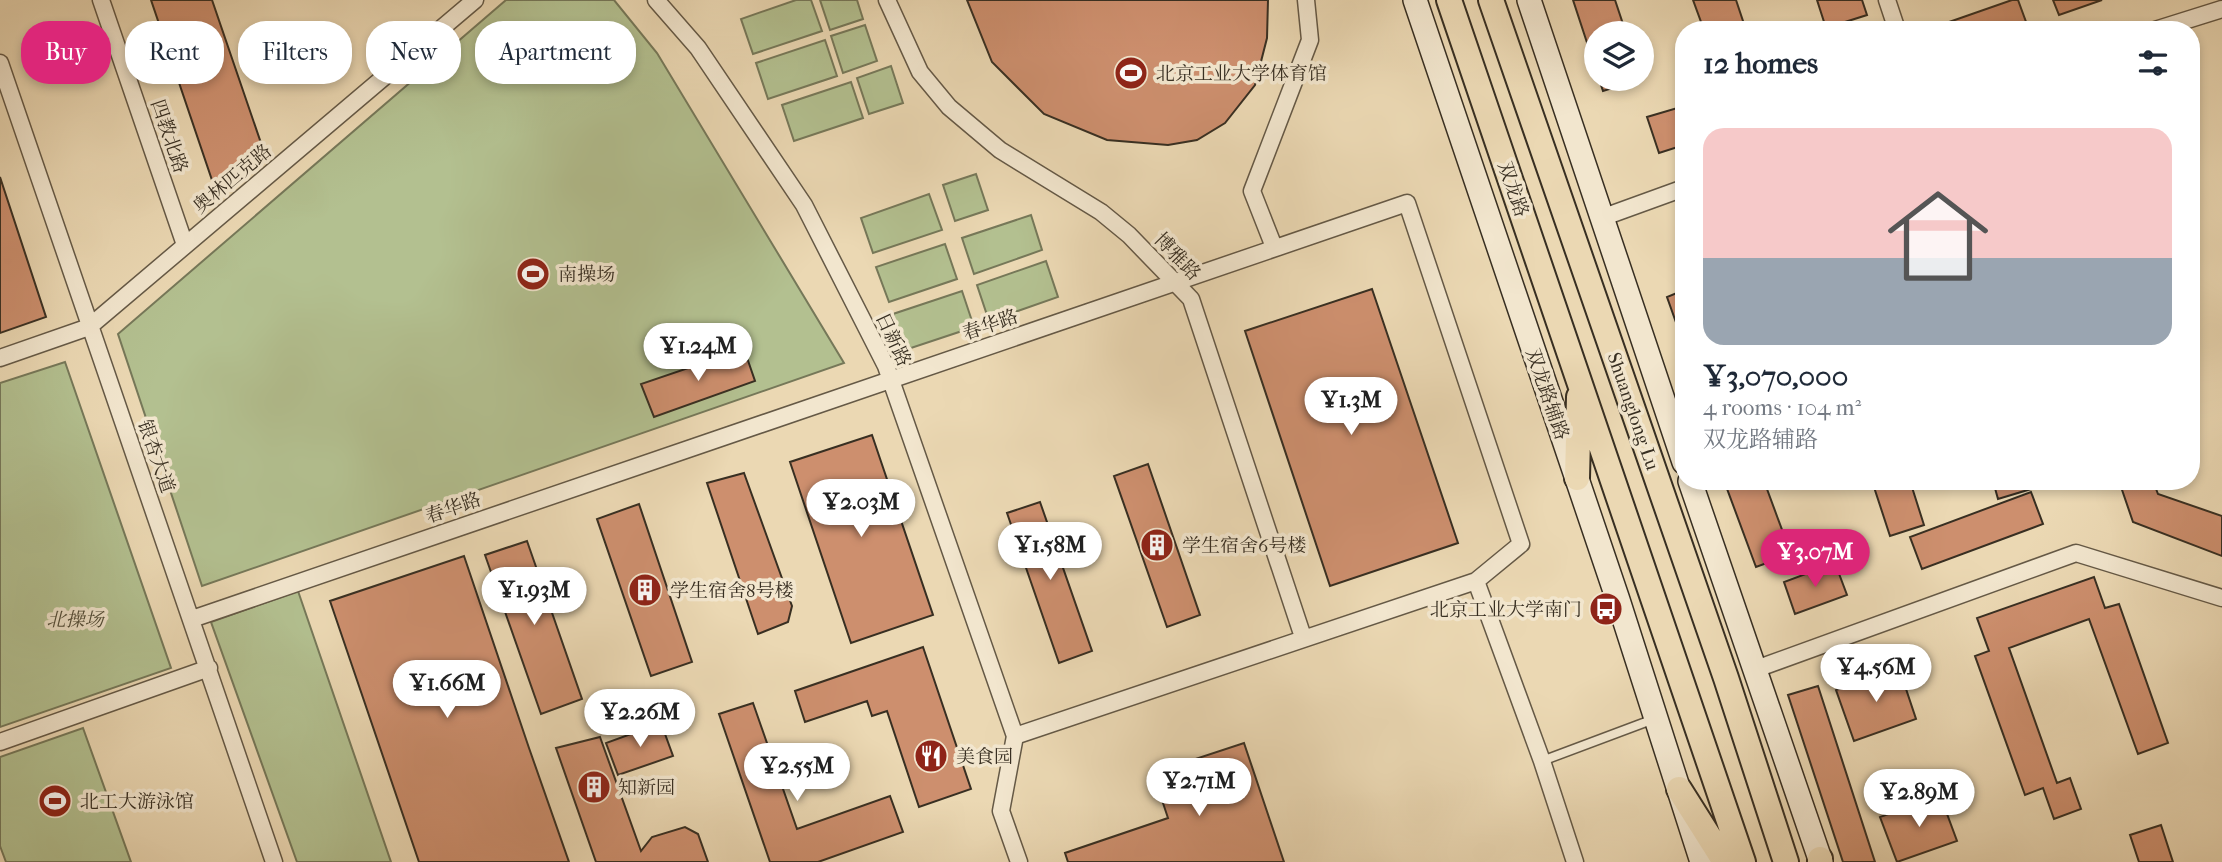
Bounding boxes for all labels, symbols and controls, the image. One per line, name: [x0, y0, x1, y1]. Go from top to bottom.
chip: Buy: [21, 21, 111, 84]
chip: Rent: [125, 21, 224, 84]
chip: Filters: [238, 21, 352, 84]
chip: New: [366, 21, 461, 84]
chip: Apartment: [475, 21, 636, 84]
map controls: [1584, 21, 1654, 91]
button: layers: [1584, 21, 1654, 91]
icon: filters: [2134, 44, 2172, 82]
text: 12 homes: [1703, 46, 1818, 81]
sports icon: 北京工业大学体育馆: [1112, 54, 1150, 92]
place label: 北京工业大学体育馆: [1156, 63, 1327, 85]
street label: 四教北路: [146, 97, 192, 176]
street label: 奥林匹克路: [189, 140, 276, 218]
street label: 双龙路: [1493, 159, 1533, 220]
icon: home: [1875, 173, 2001, 299]
street label: 博雅路: [1150, 229, 1205, 285]
sports icon: 南操场: [514, 255, 552, 293]
place label: 南操场: [558, 264, 615, 286]
street label: 春华路: [960, 305, 1021, 345]
street label: 日新路: [871, 309, 915, 370]
pin: ¥1.24M: [641, 324, 755, 383]
text: ¥1.24M: [660, 332, 736, 359]
street label: 双龙路辅路: [1521, 346, 1573, 443]
street label: Shuanglong Lu: [1603, 350, 1664, 473]
text: ¥3,070,000: [1703, 359, 1848, 394]
pin: ¥1.3M: [1302, 378, 1400, 437]
text: ¥1.3M: [1321, 386, 1382, 413]
text: 4 rooms · 104 m²: [1703, 394, 1861, 421]
street label: 银杏大道: [133, 417, 179, 496]
text: 双龙路辅路: [1703, 426, 1818, 453]
pin: ¥2.03M: [804, 480, 918, 539]
street label: 春华路: [423, 488, 484, 528]
text: ¥2.03M: [822, 488, 900, 515]
pin: ¥1.58M: [993, 522, 1107, 582]
building icon: 学生宿舍6号楼: [1138, 526, 1176, 564]
pin: ¥3.07M: [1758, 530, 1872, 589]
text: ¥1.58M: [1014, 531, 1086, 558]
place label: 学生宿舍6号楼: [1182, 535, 1306, 557]
text: ¥3.07M: [1777, 538, 1853, 565]
pin: ¥1.93M: [477, 568, 591, 627]
building icon: 学生宿舍8号楼: [626, 571, 664, 609]
text: ¥1.93M: [498, 576, 570, 603]
place label: 学生宿舍8号楼: [670, 580, 794, 602]
bus stop icon: 北京工业大学南门: [1587, 590, 1625, 628]
place label: 北京工业大学南门: [1430, 599, 1582, 621]
park label: 北操场: [46, 609, 105, 631]
pin: ¥4.56M: [1819, 644, 1933, 704]
text: ¥4.56M: [1836, 653, 1916, 680]
pin: ¥1.66M: [390, 660, 504, 720]
text: ¥1.66M: [409, 669, 485, 696]
pin: ¥2.26M: [583, 690, 697, 749]
text: ¥2.26M: [600, 698, 680, 725]
restaurant icon: 美食园: [912, 737, 950, 775]
pin: ¥2.55M: [740, 744, 854, 803]
place label: 美食园: [956, 746, 1013, 768]
text: ¥2.55M: [760, 752, 834, 779]
pin: ¥2.71M: [1142, 758, 1256, 818]
text: ¥2.71M: [1162, 767, 1236, 794]
building icon: 知新园: [575, 768, 613, 806]
pin: ¥2.89M: [1862, 770, 1976, 829]
place label: 知新园: [618, 777, 675, 799]
text: ¥2.89M: [1880, 778, 1958, 805]
sports icon: 北工大游泳馆: [36, 782, 74, 820]
place label: 北工大游泳馆: [80, 791, 194, 813]

